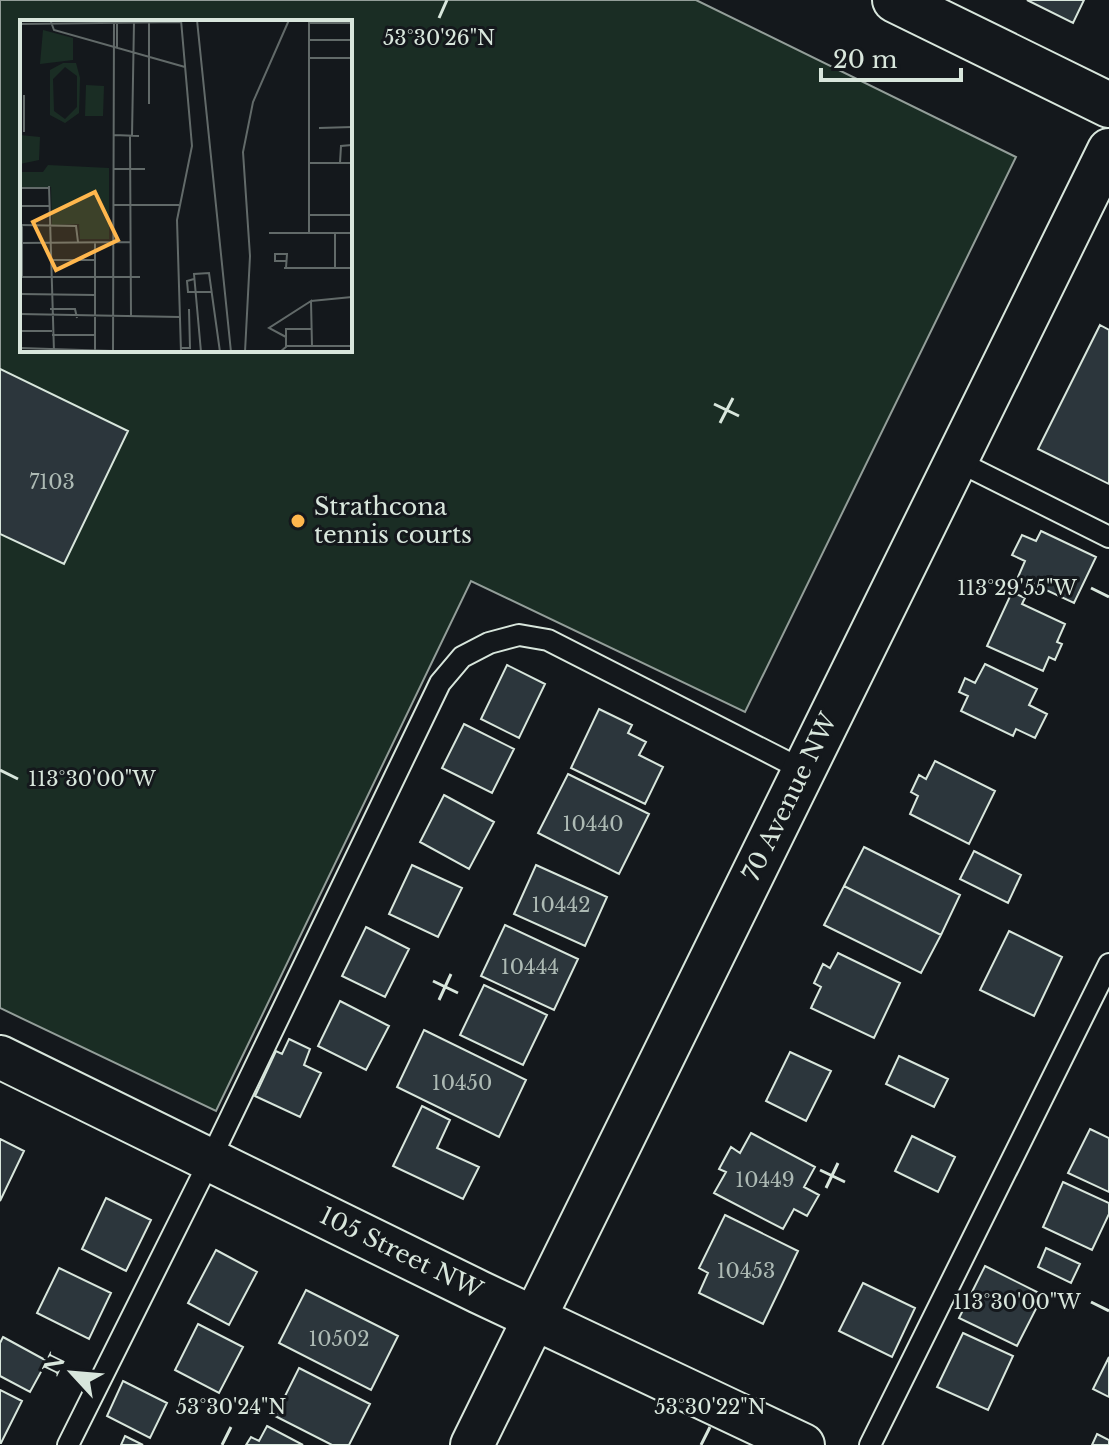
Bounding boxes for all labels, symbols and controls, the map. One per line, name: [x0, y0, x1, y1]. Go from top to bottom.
inset map: [20, 20, 352, 352]
text: 53°30'26"N: [383, 26, 495, 50]
scale bar: [821, 32, 961, 82]
text: 20 m: [833, 45, 898, 74]
house number: 7103: [29, 470, 75, 494]
place label: Strathcona tennis courts: [314, 492, 472, 549]
marker: Strathcona tennis courts: [289, 512, 307, 530]
text: 113°29'55"W: [957, 576, 1077, 600]
street label: 70 Avenue NW: [736, 707, 843, 885]
text: 113°30'00"W: [28, 767, 156, 791]
house number: 10440: [563, 812, 623, 836]
house number: 10442: [532, 893, 590, 917]
house number: 10444: [501, 955, 559, 979]
house number: 10450: [432, 1071, 492, 1095]
house number: 10449: [735, 1168, 795, 1192]
street label: 105 Street NW: [315, 1201, 488, 1305]
house number: 10453: [717, 1259, 775, 1283]
text: 113°30'00"W: [953, 1290, 1081, 1314]
house number: 10502: [308, 1327, 370, 1351]
north arrow: [32, 1333, 112, 1413]
text: N: [38, 1349, 71, 1380]
text: 53°30'24"N: [176, 1395, 286, 1419]
text: 53°30'22"N: [654, 1395, 766, 1419]

